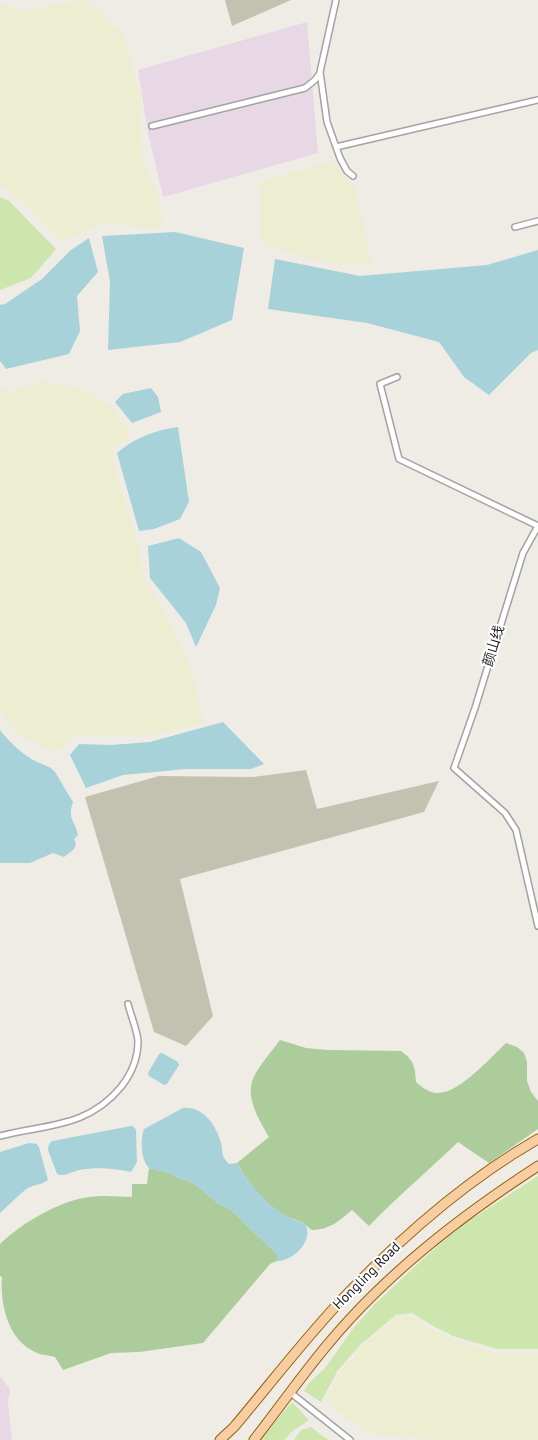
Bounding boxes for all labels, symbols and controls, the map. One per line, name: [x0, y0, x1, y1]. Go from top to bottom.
street label: 颜山线: [480, 623, 508, 669]
street label: Hongling Road: [330, 1239, 404, 1313]

